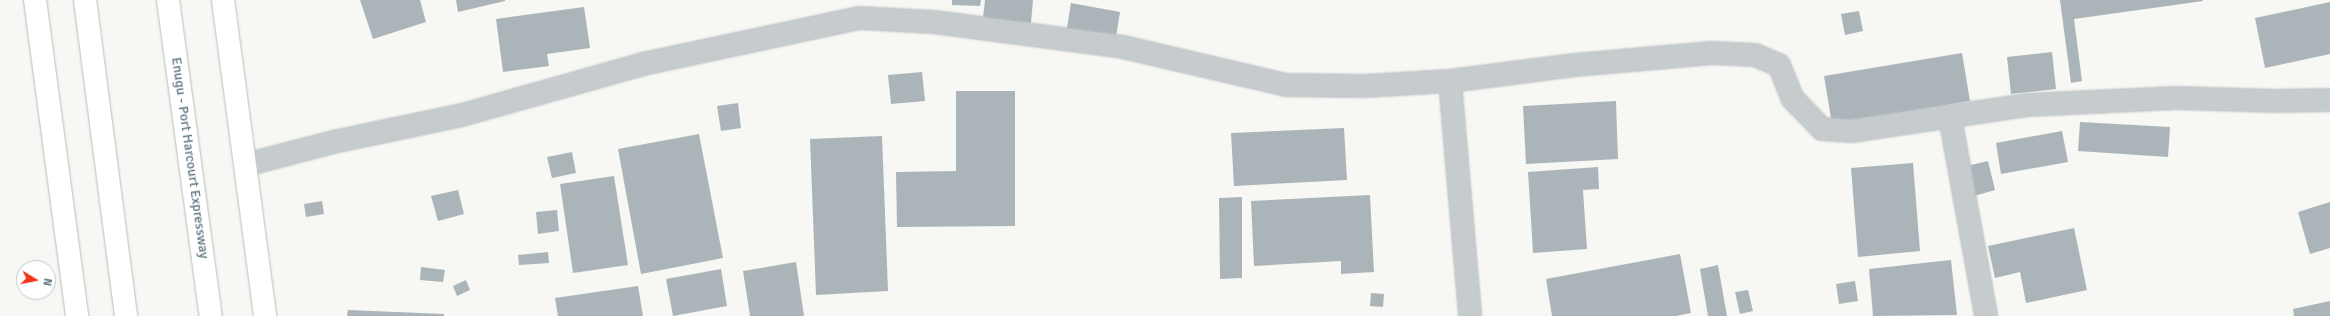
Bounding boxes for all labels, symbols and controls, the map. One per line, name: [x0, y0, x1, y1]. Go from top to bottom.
street label: Enugu - Port Harcourt Expressway: [168, 56, 212, 260]
north arrow: [16, 260, 56, 300]
text: N: [40, 277, 54, 287]

